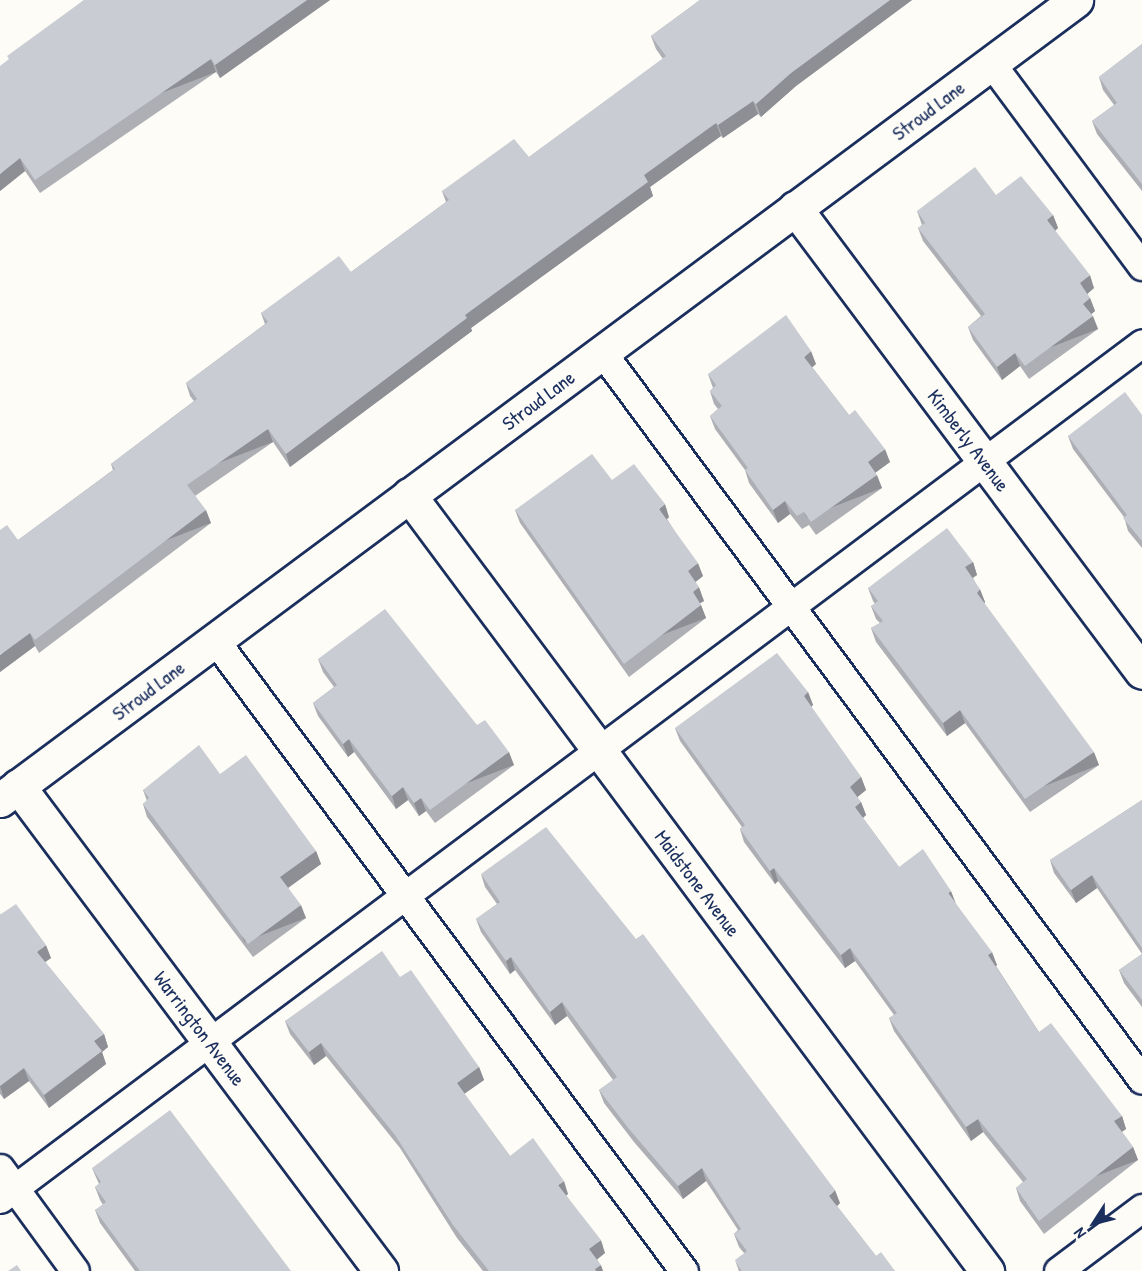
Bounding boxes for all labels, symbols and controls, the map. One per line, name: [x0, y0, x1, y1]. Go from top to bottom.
street label: Stroud Lane: [887, 75, 969, 145]
street label: Stroud Lane: [497, 365, 579, 435]
street label: Kimberly Avenue: [923, 384, 1015, 496]
street label: Stroud Lane: [107, 655, 189, 725]
street label: Maidstone Avenue: [650, 825, 746, 941]
street label: Warrington Avenue: [149, 966, 251, 1090]
north arrow: [1064, 1193, 1124, 1253]
text: N: [1068, 1224, 1091, 1243]

